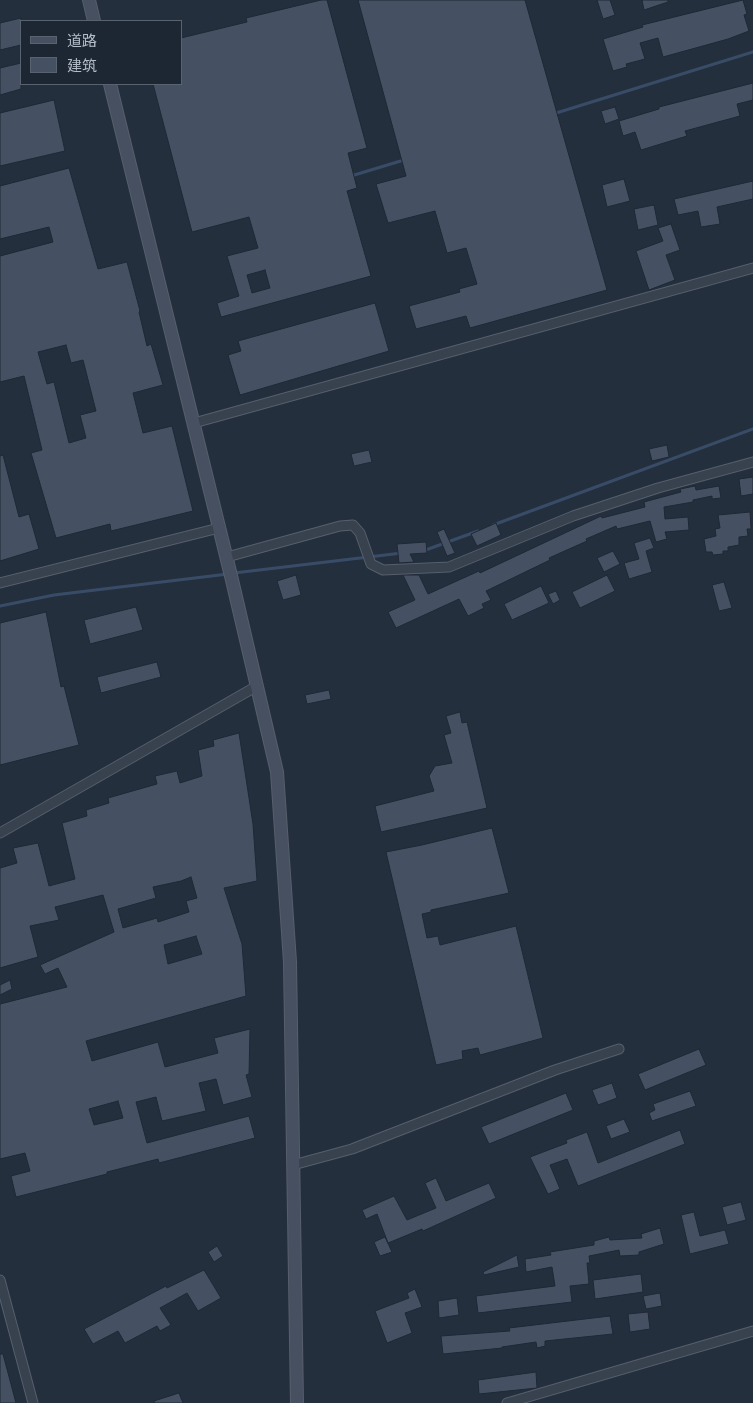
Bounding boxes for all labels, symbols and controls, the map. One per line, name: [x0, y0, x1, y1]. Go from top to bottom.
legend: [20, 20, 182, 85]
text: 道路: [67, 30, 97, 50]
text: 建筑: [67, 55, 97, 75]

